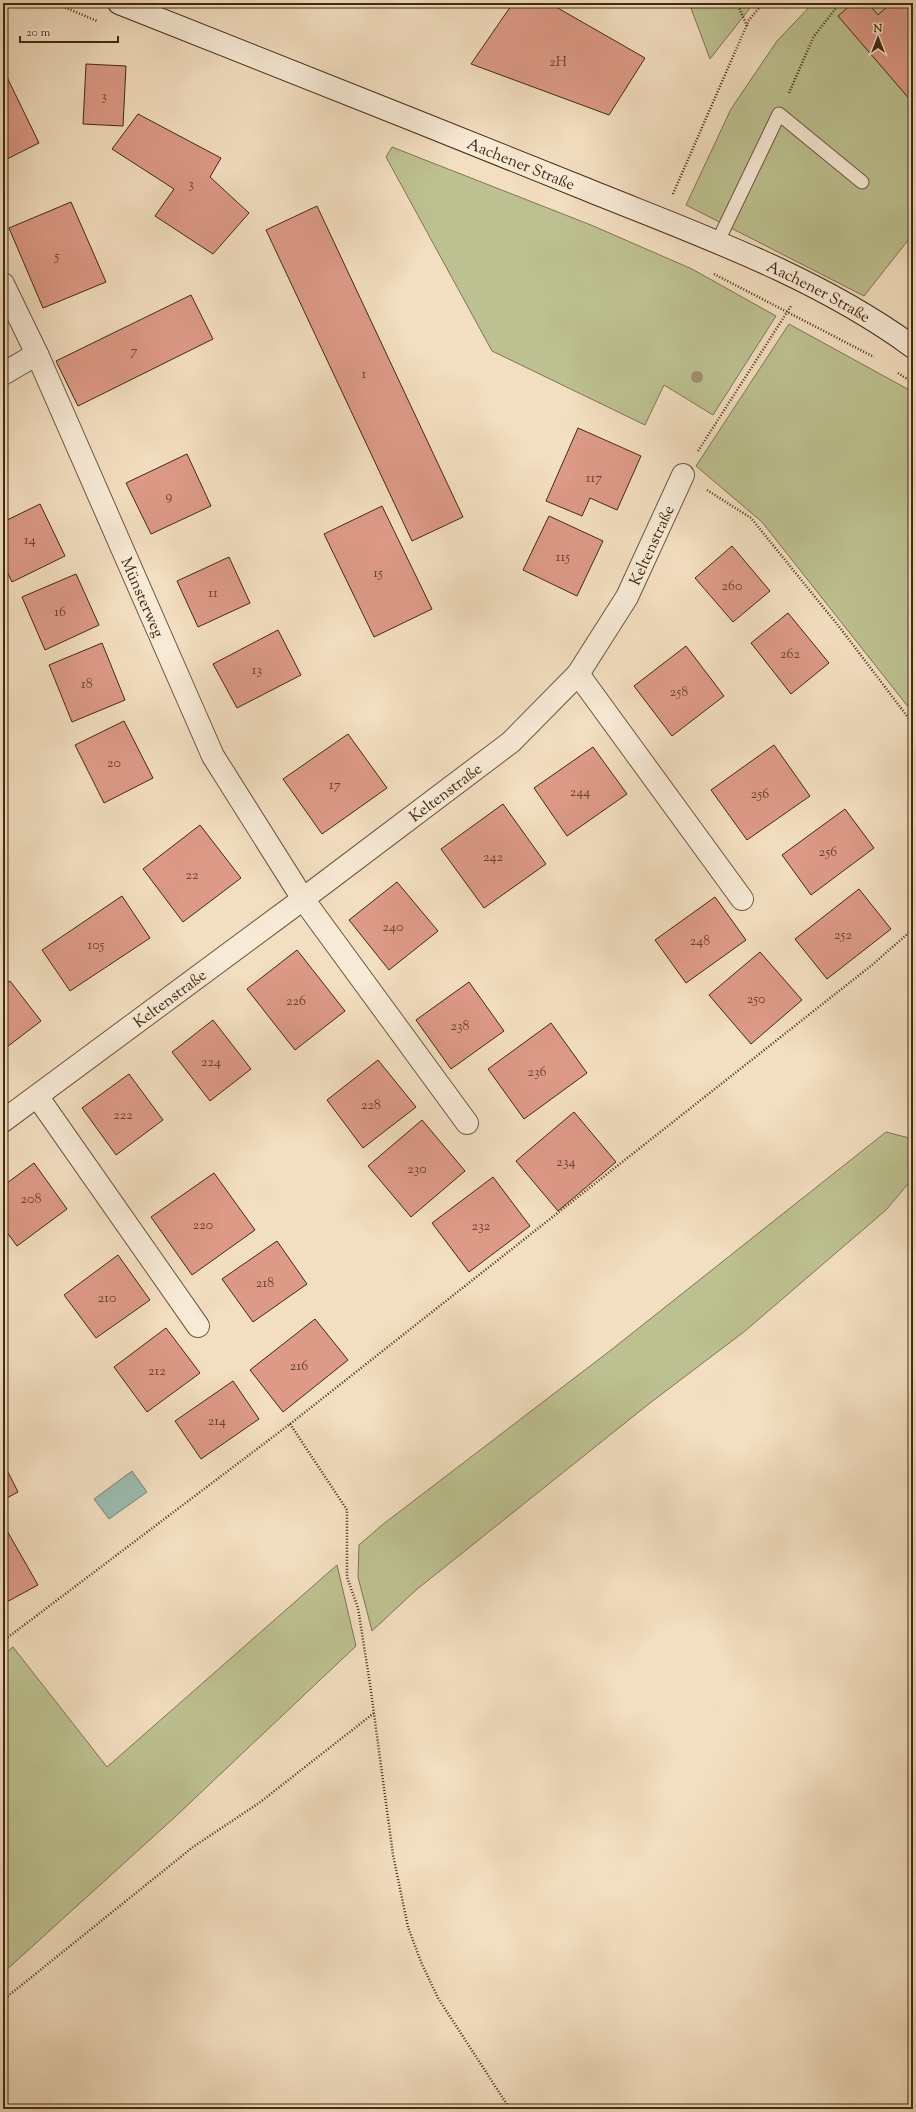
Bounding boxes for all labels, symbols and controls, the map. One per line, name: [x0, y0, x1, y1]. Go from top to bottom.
scale bar: [20, 18, 118, 44]
north arrow: [858, 18, 898, 58]
text: N: [873, 21, 883, 37]
text: 20 m: [26, 24, 51, 42]
house number: 2H: [549, 53, 567, 73]
house number: 3: [101, 87, 107, 107]
street label: Aachener Straße: [463, 133, 578, 198]
house number: 3: [188, 175, 194, 195]
house number: 5: [54, 247, 60, 267]
street label: Aachener Straße: [762, 256, 874, 330]
house number: 7: [130, 342, 138, 362]
house number: 1: [362, 365, 367, 385]
house number: 117: [586, 469, 602, 489]
house number: 9: [166, 487, 173, 507]
street label: Keltenstraße: [625, 502, 682, 590]
house number: 14: [24, 531, 36, 551]
house number: 115: [556, 548, 570, 568]
street label: Münsterweg: [113, 554, 169, 642]
house number: 15: [373, 564, 383, 584]
house number: 260: [722, 577, 742, 597]
house number: 11: [208, 584, 218, 604]
house number: 16: [54, 603, 66, 623]
house number: 262: [780, 645, 800, 665]
house number: 13: [252, 661, 263, 681]
house number: 18: [81, 675, 93, 695]
house number: 258: [670, 683, 688, 703]
house number: 20: [107, 754, 121, 774]
street label: Keltenstraße: [405, 759, 488, 829]
house number: 17: [329, 776, 341, 796]
house number: 244: [570, 783, 590, 803]
house number: 256: [751, 785, 769, 805]
house number: 256: [819, 843, 837, 863]
house number: 242: [483, 848, 504, 868]
house number: 22: [185, 866, 199, 886]
house number: 240: [383, 918, 403, 938]
house number: 252: [834, 926, 852, 946]
house number: 248: [690, 932, 710, 952]
house number: 105: [88, 936, 105, 956]
street label: Keltenstraße: [129, 965, 212, 1035]
house number: 250: [747, 990, 765, 1010]
house number: 226: [286, 992, 306, 1012]
house number: 238: [450, 1017, 470, 1037]
house number: 224: [201, 1053, 221, 1073]
house number: 236: [527, 1063, 547, 1083]
house number: 228: [361, 1096, 381, 1116]
house number: 222: [113, 1106, 133, 1126]
house number: 234: [556, 1153, 576, 1173]
house number: 230: [407, 1160, 427, 1180]
house number: 208: [21, 1190, 41, 1210]
house number: 220: [193, 1216, 213, 1236]
house number: 232: [472, 1217, 491, 1237]
house number: 218: [256, 1274, 274, 1294]
house number: 210: [98, 1289, 116, 1309]
house number: 216: [290, 1357, 308, 1377]
house number: 212: [148, 1362, 166, 1382]
house number: 214: [208, 1412, 226, 1432]

